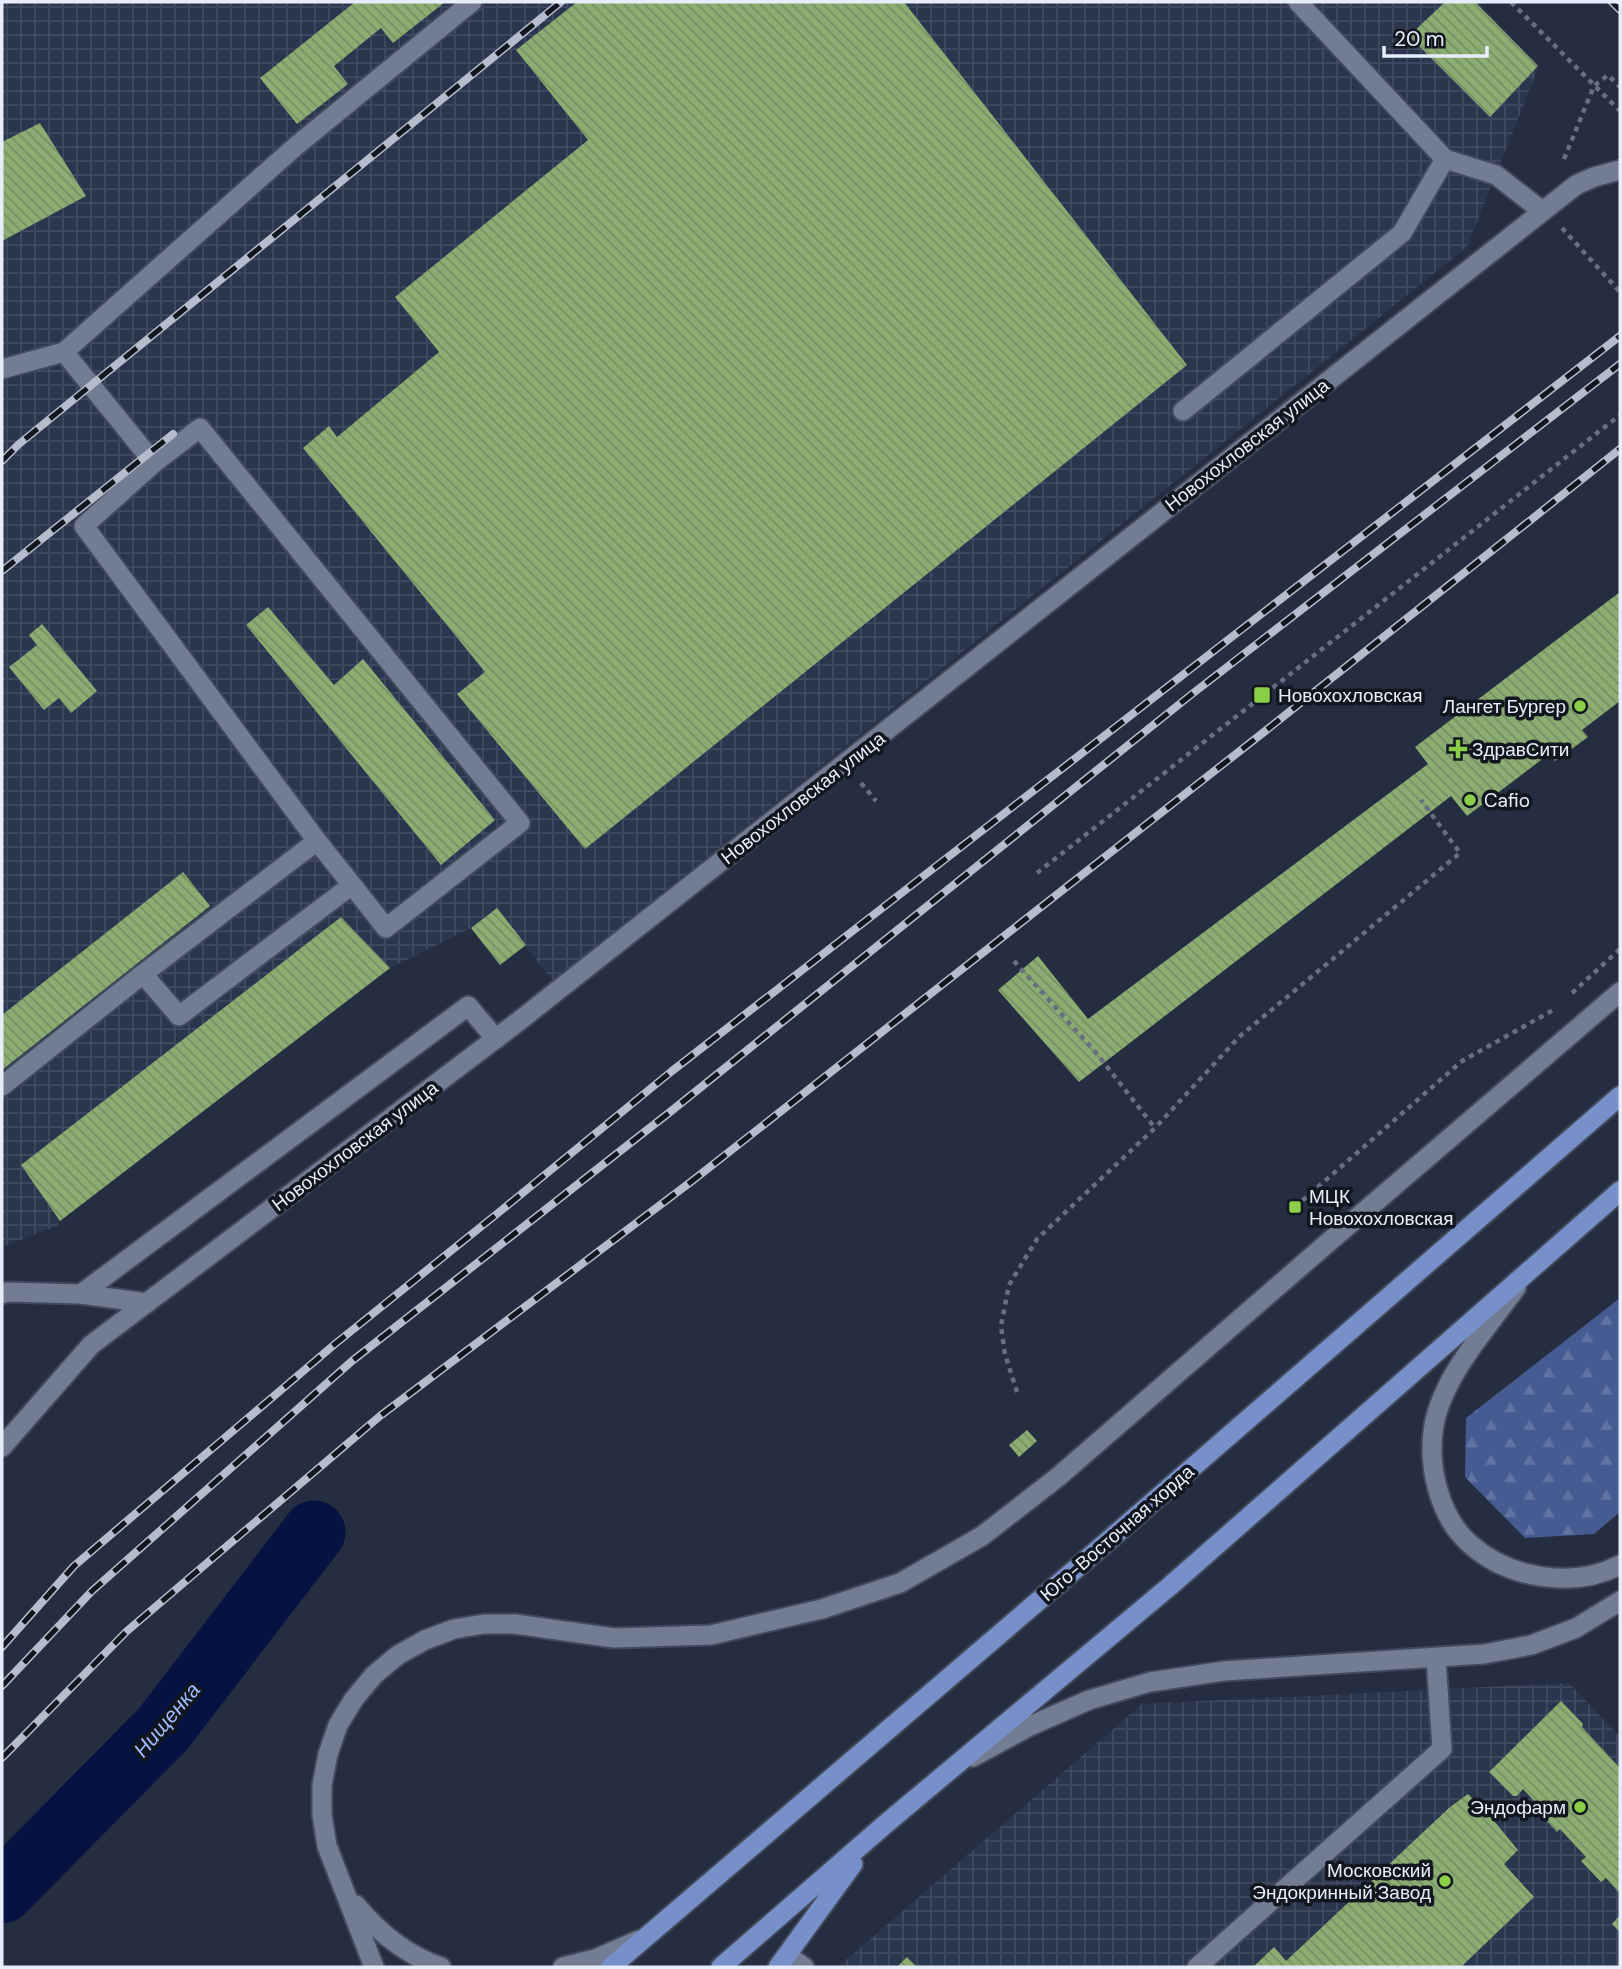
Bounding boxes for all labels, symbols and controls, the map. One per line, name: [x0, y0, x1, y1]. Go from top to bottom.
scale bar: [1384, 14, 1487, 58]
text: 20 m: [1394, 25, 1445, 53]
street label: Новохохловская улица: [1160, 373, 1335, 517]
place label: Новохохловская: [1278, 683, 1423, 708]
marker: Новохохловская: [1252, 685, 1272, 705]
place label: Лангет Бургер: [1443, 694, 1566, 719]
marker: Лангет Бургер: [1572, 698, 1588, 714]
street label: Новохохловская улица: [716, 726, 891, 870]
place label: ЗдравСити: [1472, 737, 1569, 762]
marker: ЗдравСити: [1450, 741, 1466, 757]
place label: Cafio: [1484, 788, 1530, 813]
marker: Cafio: [1462, 792, 1478, 808]
street label: Новохохловская улица: [267, 1075, 443, 1217]
place label: МЦК Новохохловская: [1309, 1184, 1454, 1231]
marker: МЦК Новохохловская: [1287, 1199, 1303, 1215]
street label: Юго-Восточная хорда: [1035, 1459, 1199, 1607]
water label: Нищенка: [127, 1677, 207, 1763]
place label: Эндофарм: [1470, 1795, 1566, 1820]
marker: Эндофарм: [1572, 1799, 1588, 1815]
place label: Московский Эндокринный Завод: [1252, 1858, 1431, 1905]
marker: Московский Эндокринный Завод: [1437, 1873, 1453, 1889]

